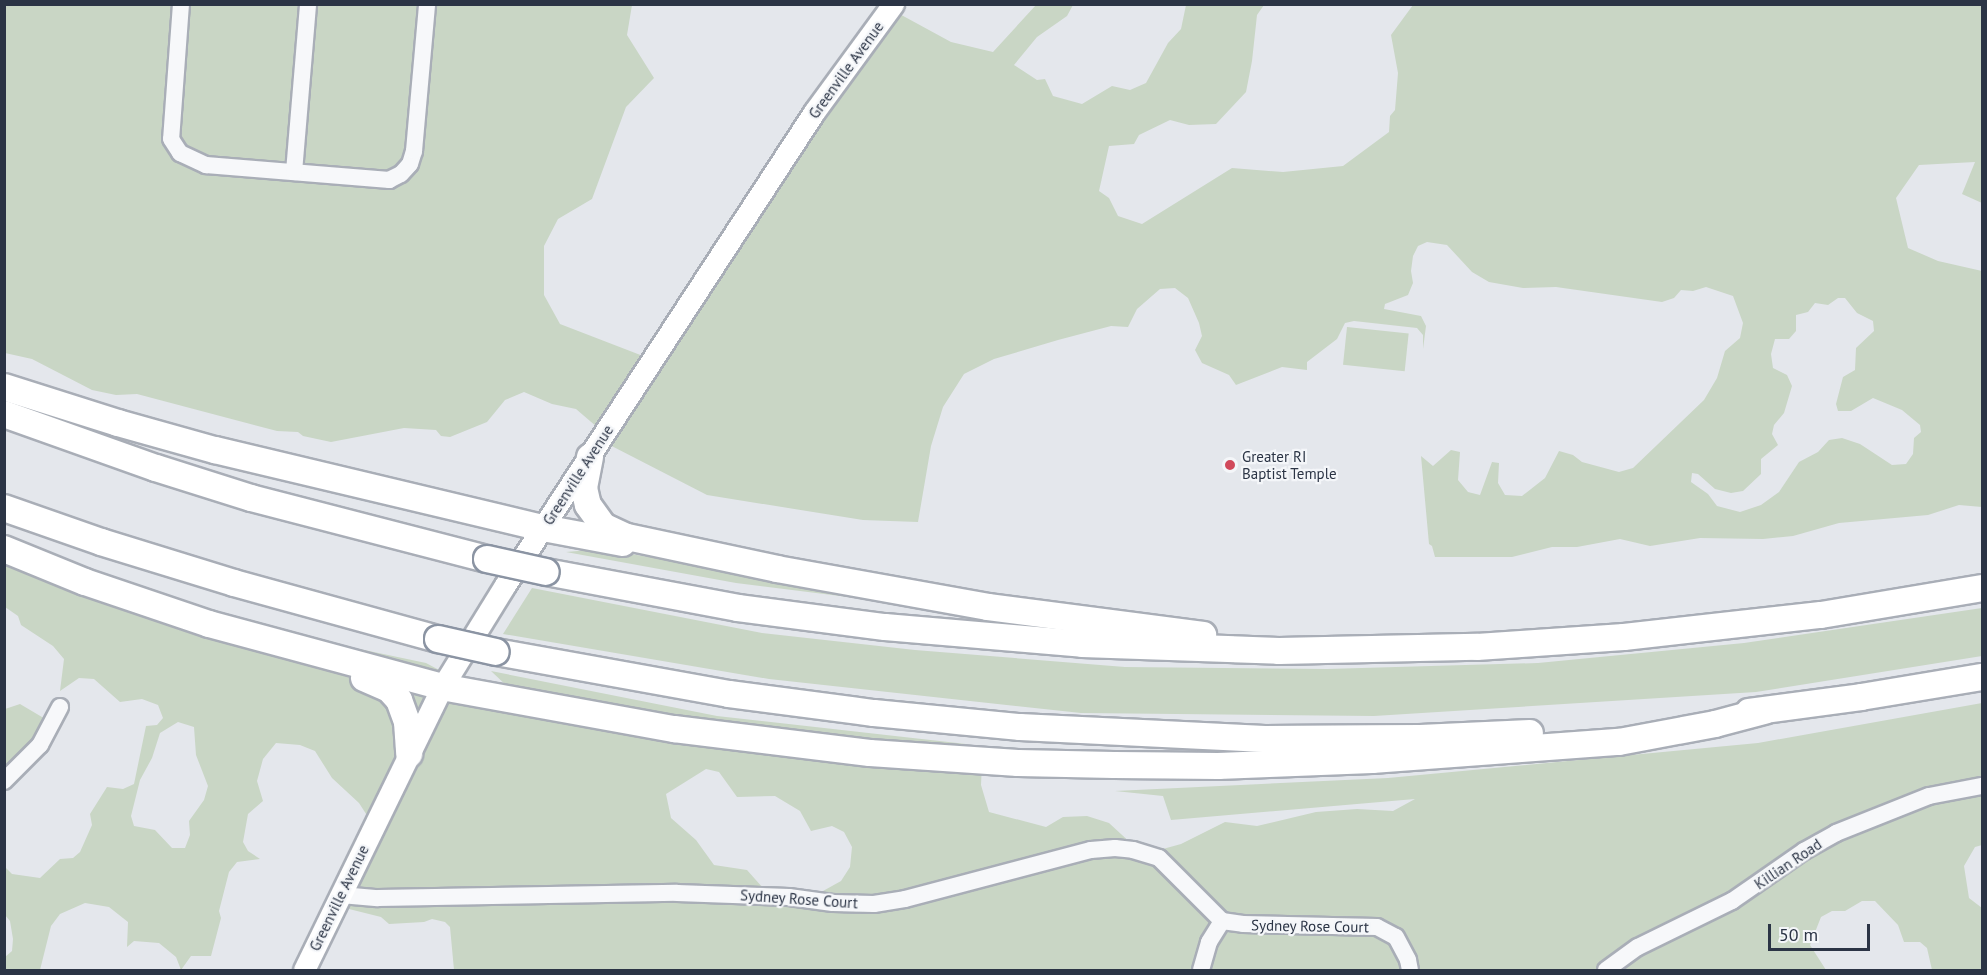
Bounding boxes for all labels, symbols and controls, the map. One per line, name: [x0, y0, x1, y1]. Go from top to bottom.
street label: Greenville Avenue: [805, 18, 887, 122]
street label: Greenville Avenue: [539, 421, 617, 529]
place label: Greater RI Baptist Temple: [1242, 447, 1337, 482]
marker: Greater RI Baptist Temple: [1223, 458, 1237, 472]
street label: Killian Road: [1751, 835, 1825, 893]
street label: Greenville Avenue: [305, 842, 373, 954]
street label: Sydney Rose Court: [739, 886, 859, 912]
scale bar: [1771, 912, 1873, 950]
street label: Sydney Rose Court: [1251, 916, 1369, 936]
text: 50 m: [1779, 923, 1818, 946]

